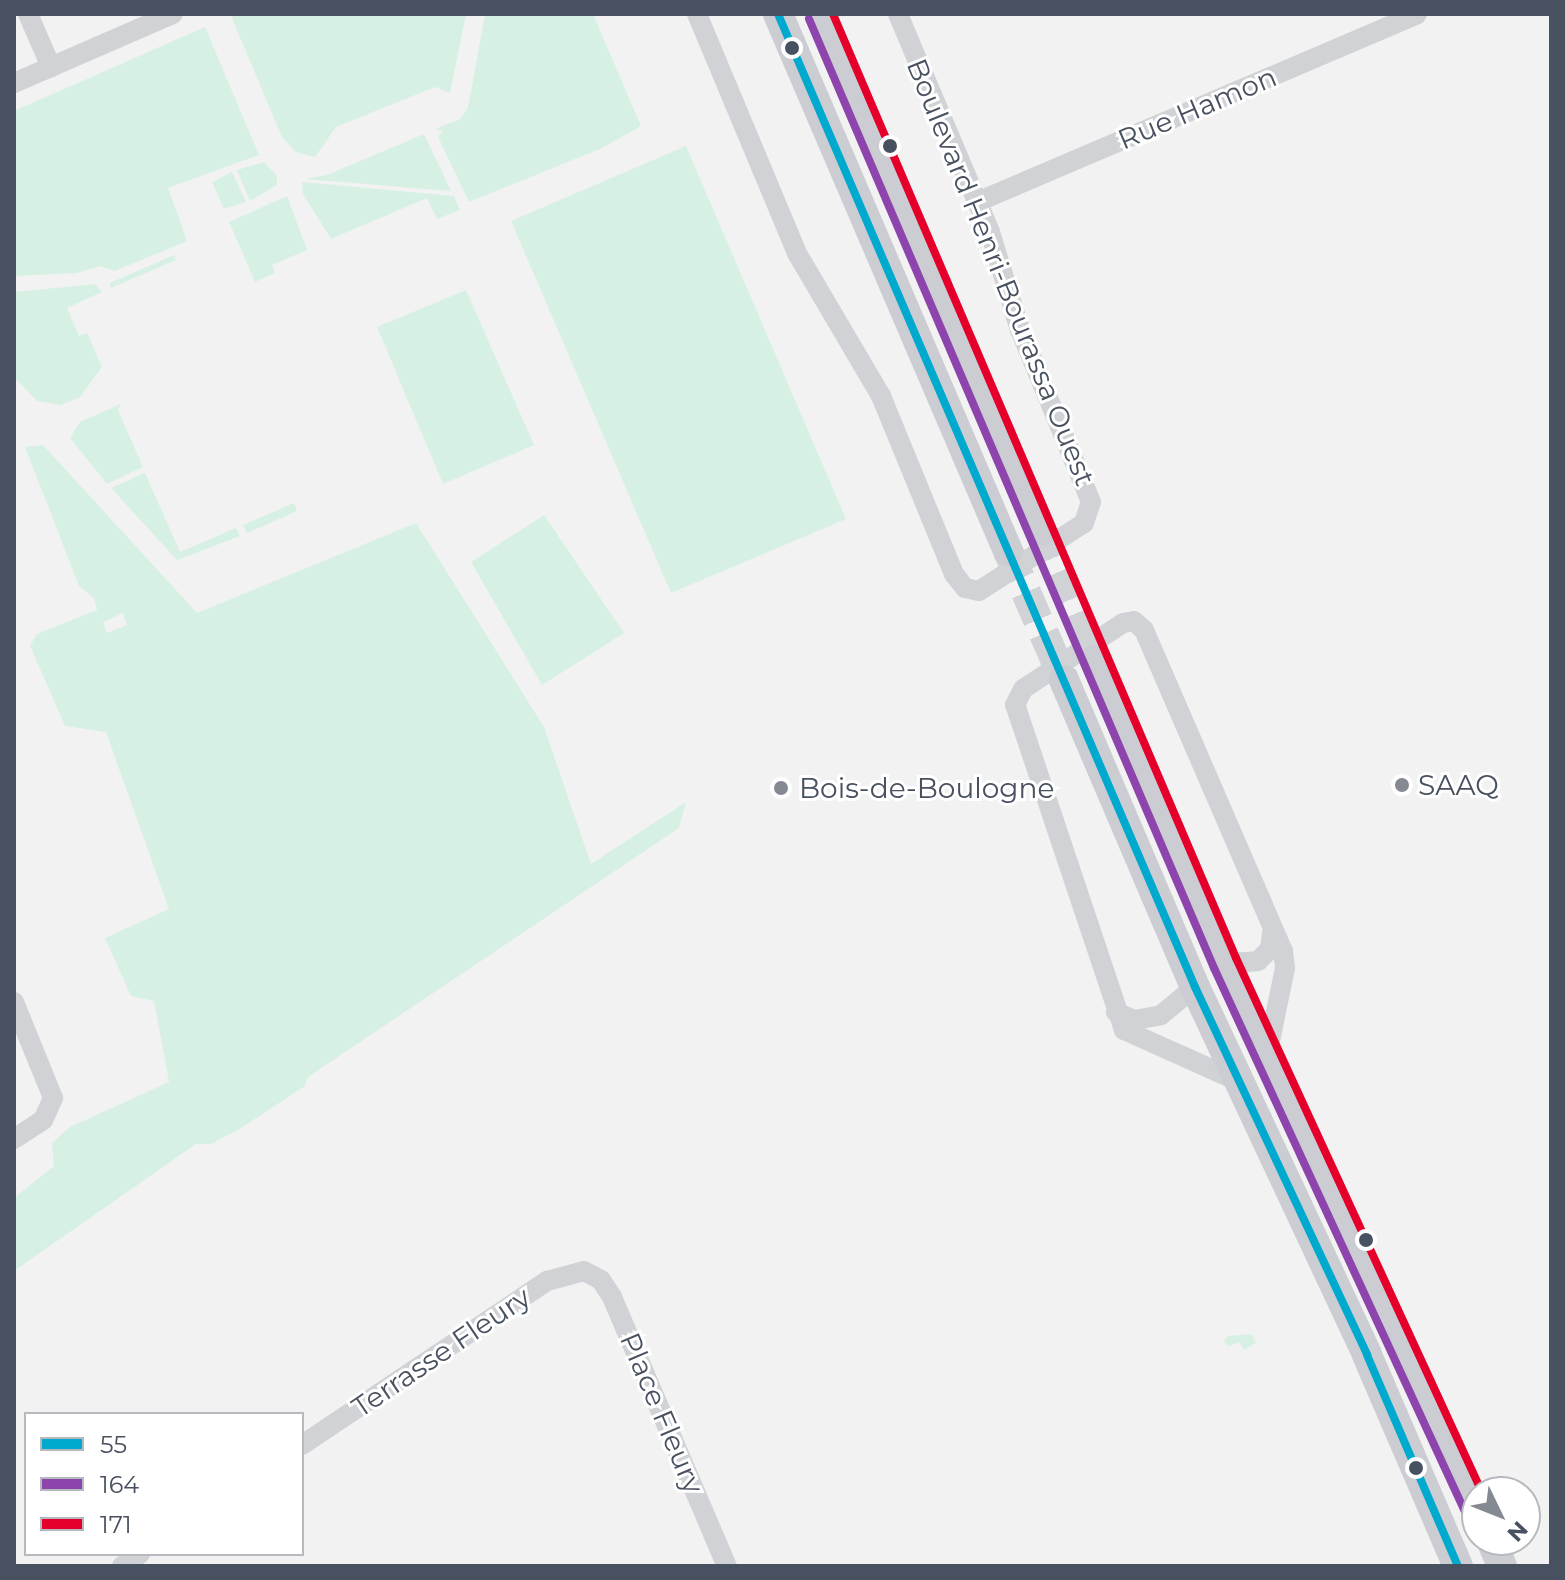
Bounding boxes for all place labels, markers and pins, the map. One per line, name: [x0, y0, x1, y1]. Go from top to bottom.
unlabelled marker: [784, 40, 800, 56]
unlabelled marker: [882, 138, 898, 154]
place label: SAAQ: [1418, 768, 1499, 802]
place label: Bois-de-Boulogne: [799, 771, 1054, 805]
marker: SAAQ: [1393, 776, 1411, 794]
marker: Bois-de-Boulogne: [770, 777, 792, 799]
unlabelled marker: [1358, 1232, 1374, 1248]
unlabelled marker: [1408, 1460, 1424, 1476]

